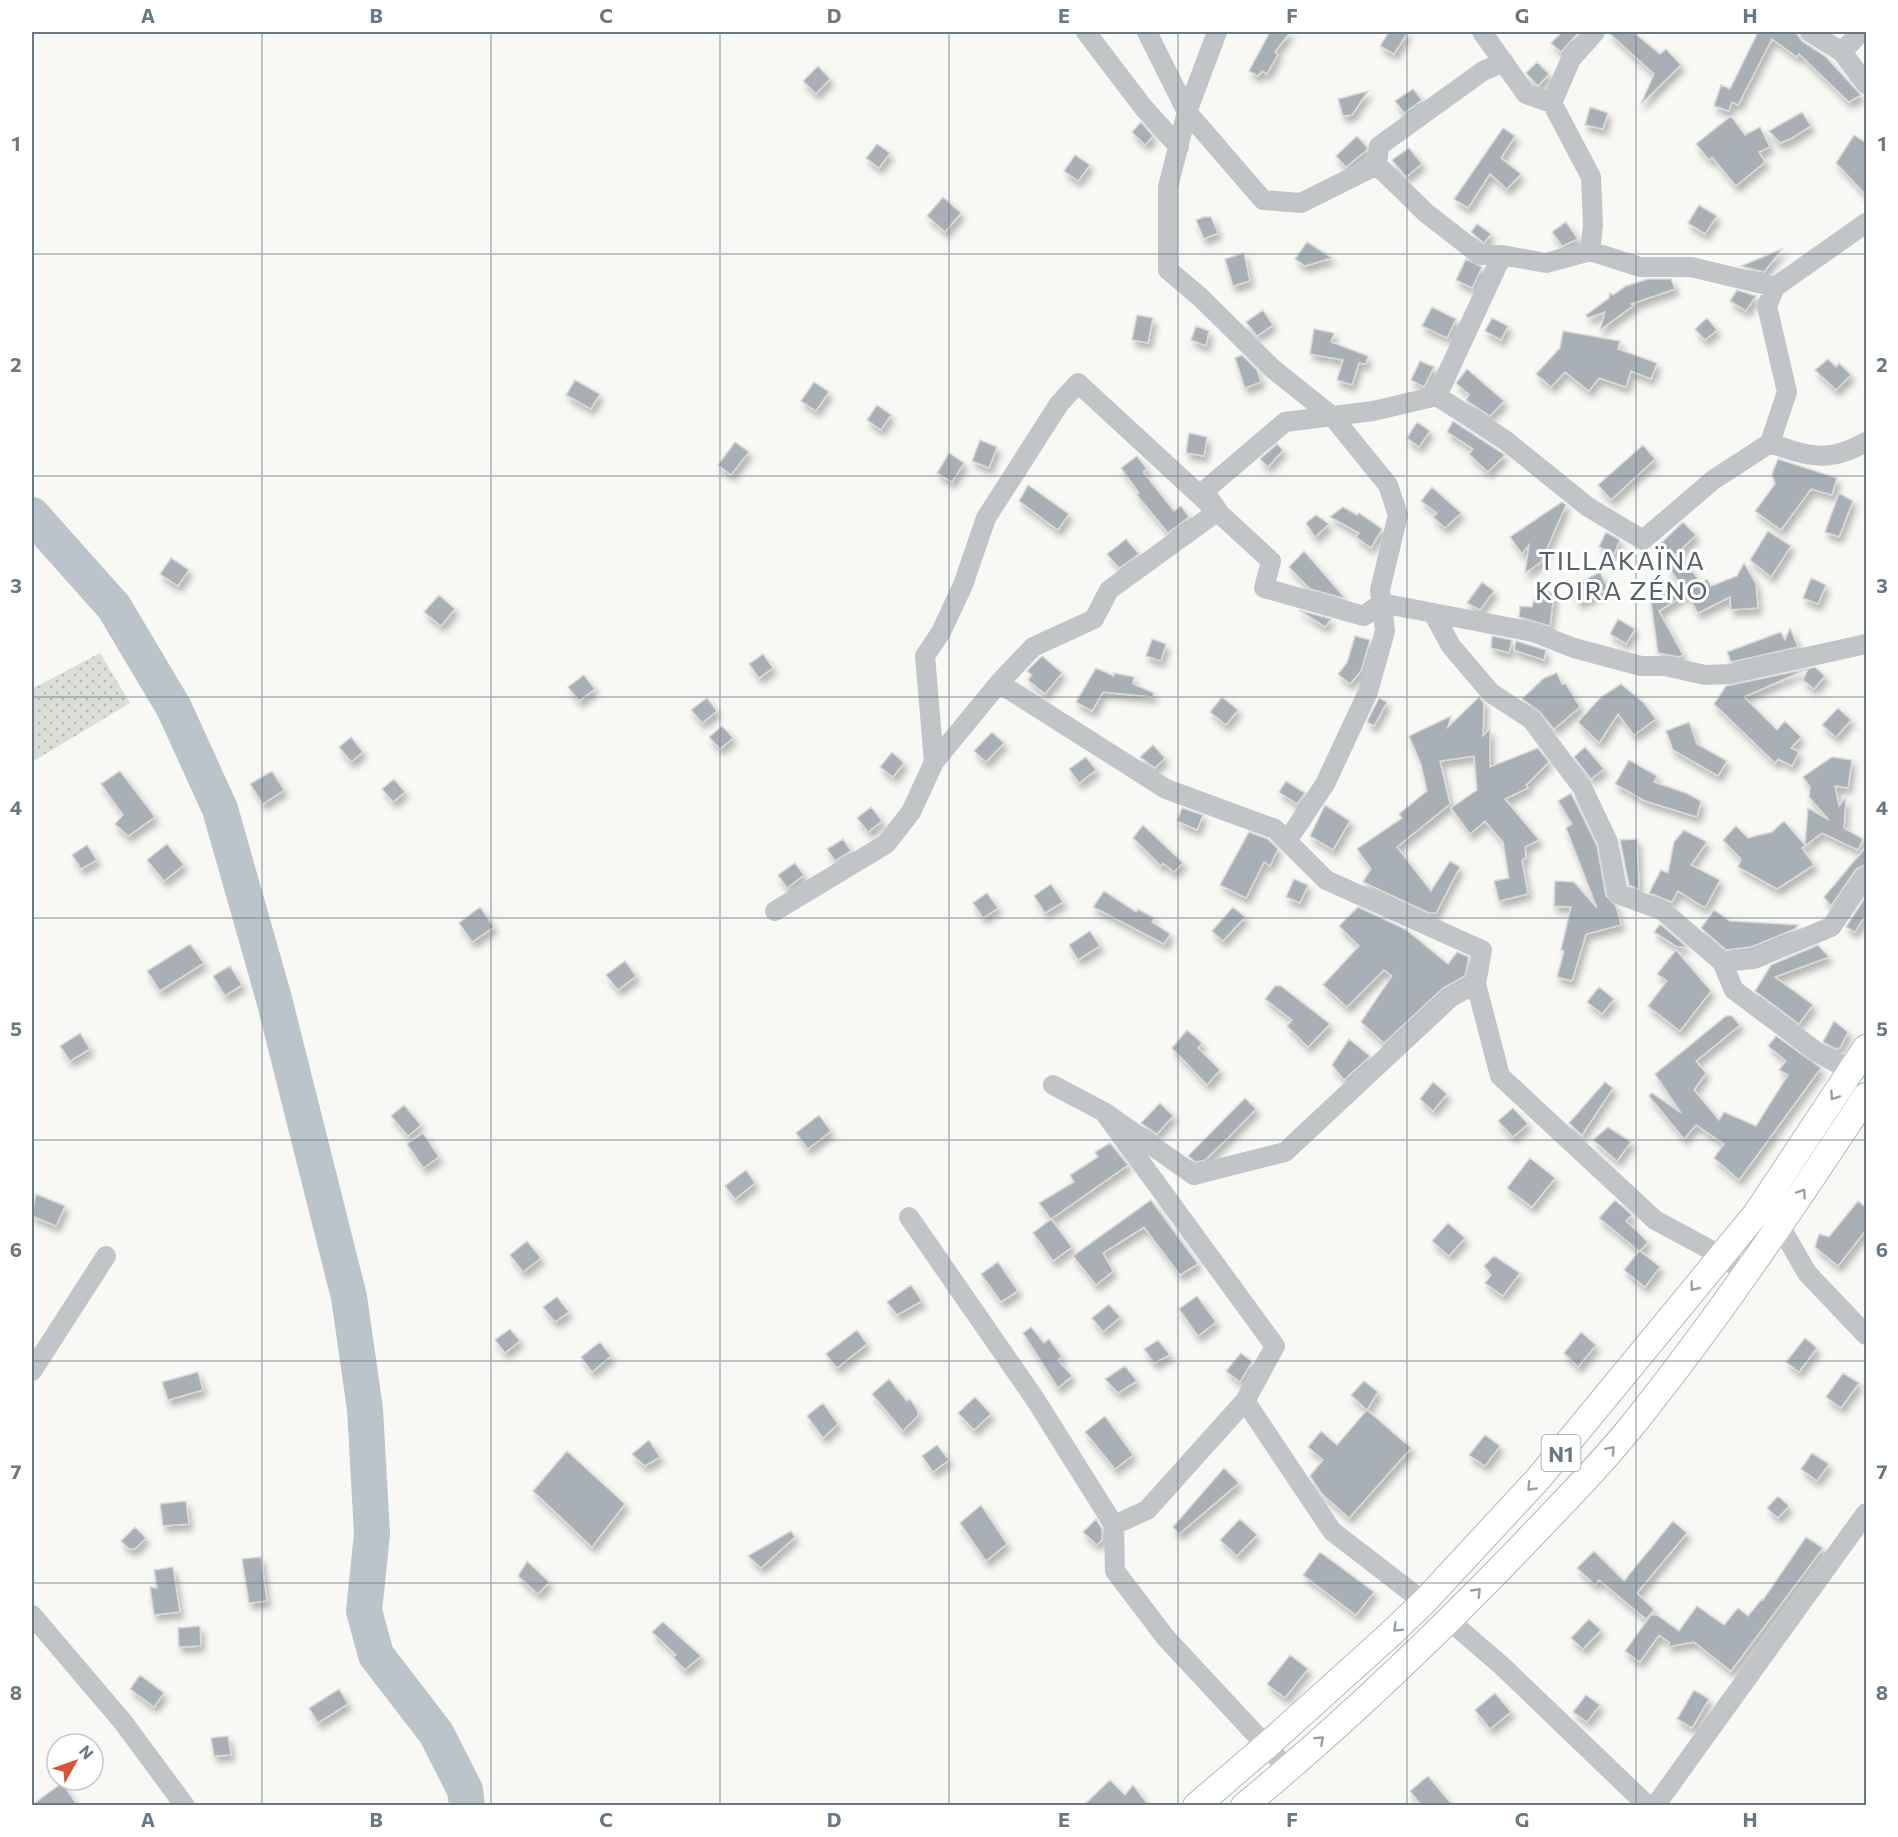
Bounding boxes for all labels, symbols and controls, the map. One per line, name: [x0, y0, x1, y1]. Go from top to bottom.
text: A: [141, 3, 155, 27]
text: B: [369, 3, 383, 27]
text: C: [599, 3, 613, 27]
text: D: [827, 3, 841, 27]
text: E: [1058, 3, 1070, 27]
text: F: [1286, 3, 1298, 27]
text: G: [1515, 3, 1529, 27]
text: H: [1743, 3, 1758, 27]
text: 1: [11, 131, 21, 155]
text: 1: [1877, 131, 1887, 155]
text: 2: [10, 352, 22, 376]
text: 2: [1876, 352, 1888, 376]
district label: TILLAKAÏNA KOIRA ZÉNO: [1535, 544, 1709, 605]
text: 3: [10, 573, 22, 597]
text: 3: [1876, 573, 1888, 597]
text: 4: [10, 795, 22, 819]
text: 4: [1876, 795, 1888, 819]
text: 5: [10, 1016, 22, 1040]
text: 5: [1876, 1016, 1888, 1040]
one-way arrow: [1831, 1090, 1842, 1101]
one-way arrow: [1795, 1188, 1806, 1199]
text: 6: [10, 1237, 22, 1261]
text: 6: [1876, 1237, 1888, 1261]
one-way arrow: [1691, 1281, 1702, 1292]
road number: N1: [1542, 1435, 1580, 1471]
one-way arrow: [1604, 1446, 1615, 1457]
text: 7: [11, 1459, 22, 1483]
text: 7: [1877, 1459, 1888, 1483]
one-way arrow: [1527, 1480, 1538, 1491]
one-way arrow: [1470, 1588, 1481, 1599]
one-way arrow: [1393, 1621, 1403, 1632]
text: 8: [10, 1680, 22, 1704]
text: 8: [1876, 1680, 1888, 1704]
north arrow: [45, 1732, 105, 1792]
one-way arrow: [1313, 1736, 1324, 1747]
text: N: [76, 1741, 98, 1763]
text: A: [141, 1807, 155, 1831]
text: B: [369, 1807, 383, 1831]
text: C: [599, 1807, 613, 1831]
text: D: [827, 1807, 841, 1831]
text: E: [1058, 1807, 1070, 1831]
text: F: [1286, 1807, 1298, 1831]
text: G: [1515, 1807, 1529, 1831]
text: H: [1743, 1807, 1758, 1831]

